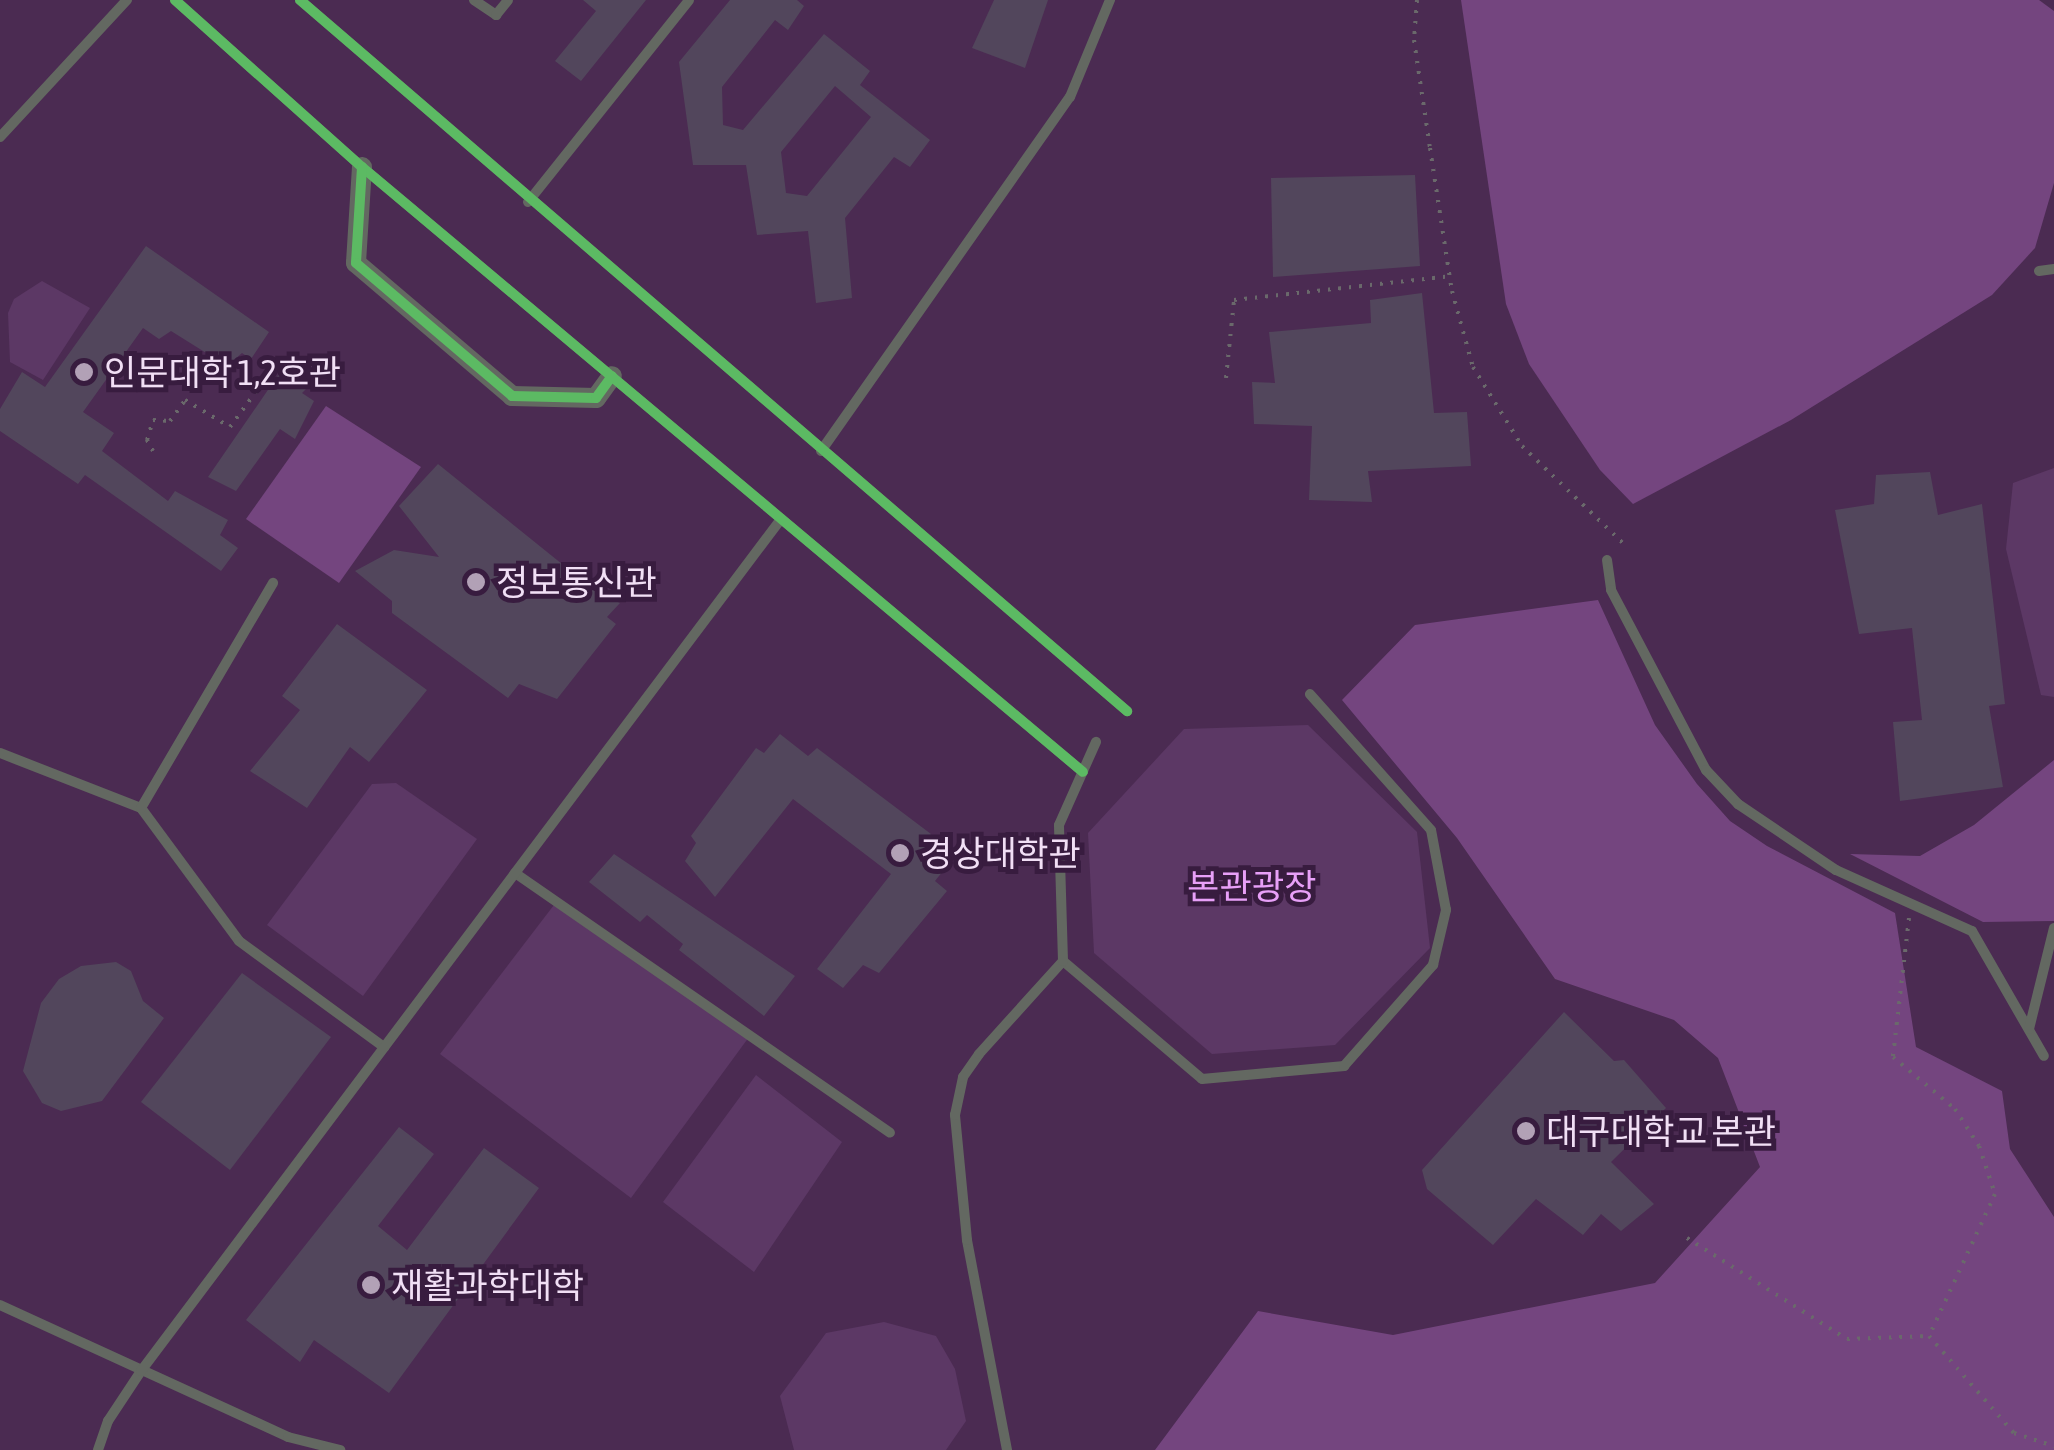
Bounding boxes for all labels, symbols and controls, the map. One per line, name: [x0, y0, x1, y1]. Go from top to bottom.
place label: 인문대학 1,2호관: [104, 351, 341, 393]
marker: 인문대학 1,2호관: [73, 361, 95, 383]
place label: 정보통신관: [496, 561, 657, 603]
marker: 정보통신관: [465, 571, 487, 593]
place label: 경상대학관: [920, 832, 1081, 874]
marker: 경상대학관: [889, 842, 911, 864]
park label: 본관광장: [1188, 865, 1316, 907]
place label: 대구대학교 본관: [1546, 1110, 1776, 1152]
marker: 대구대학교 본관: [1515, 1120, 1537, 1142]
place label: 재활과학대학: [391, 1264, 584, 1306]
marker: 재활과학대학: [360, 1274, 382, 1296]

